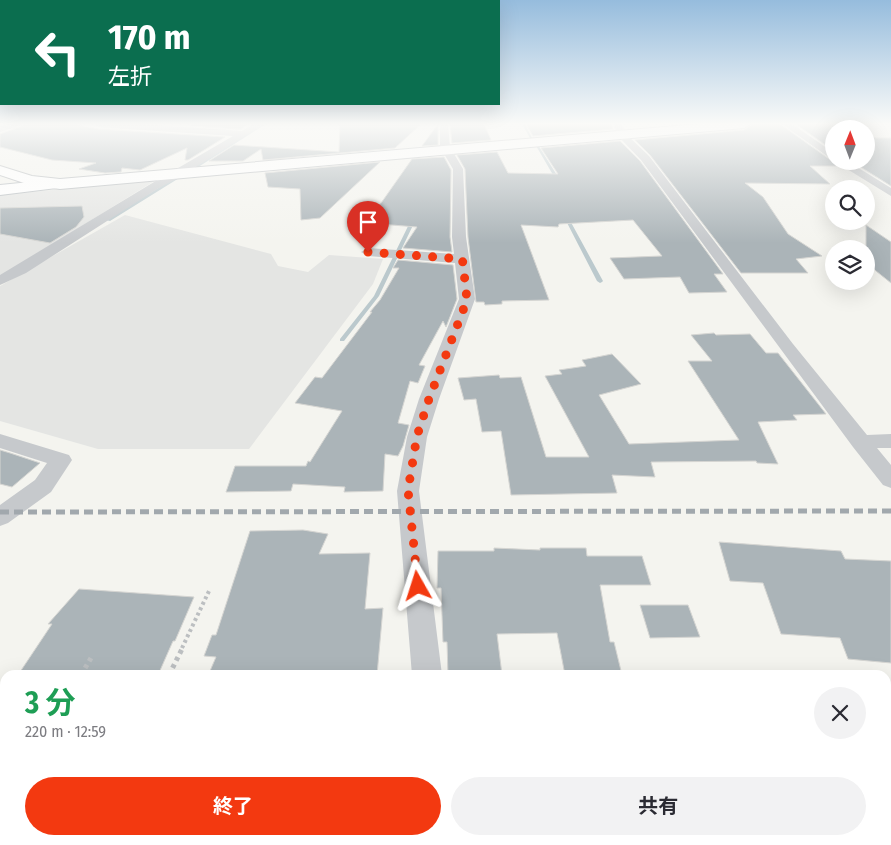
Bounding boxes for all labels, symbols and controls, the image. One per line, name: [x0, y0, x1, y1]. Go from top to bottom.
text: 170 m: [108, 16, 191, 58]
icon: left: [25, 20, 90, 85]
text: 左折: [108, 63, 152, 90]
north arrow: [825, 120, 875, 170]
map controls: [825, 120, 875, 290]
button: search: [825, 180, 875, 230]
pin: [347, 201, 389, 252]
icon: arrive: [354, 208, 382, 236]
button: layers: [825, 240, 875, 290]
position arrow: [391, 559, 443, 611]
text: 3 分: [25, 685, 75, 721]
button: close: [814, 687, 866, 739]
text: 220 m · 12:59: [25, 722, 106, 741]
button: 終了: [25, 777, 441, 835]
button: 共有: [451, 777, 866, 835]

